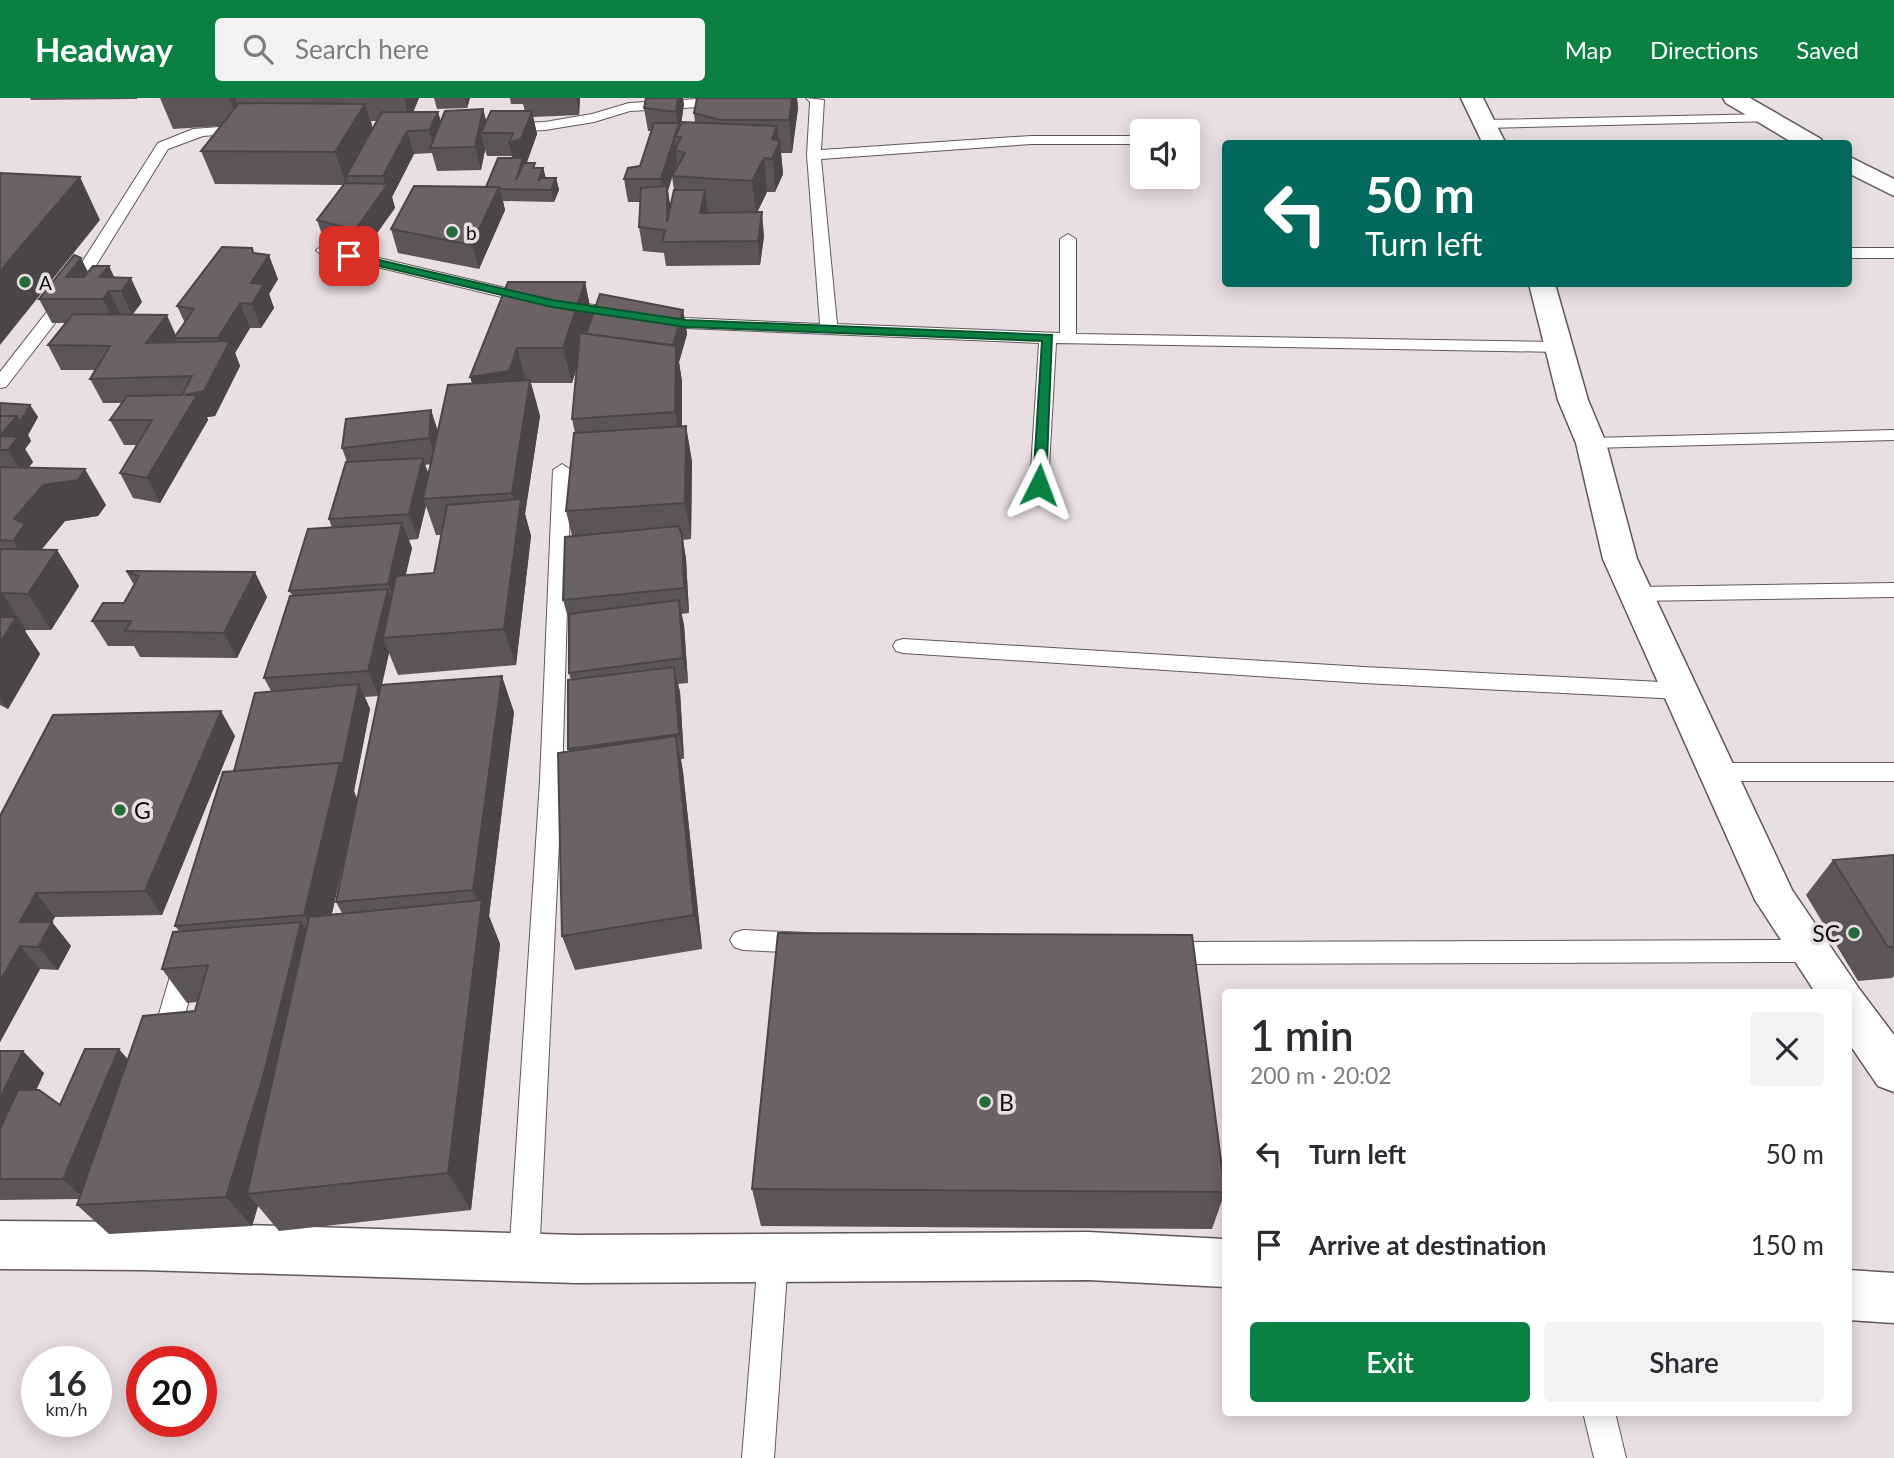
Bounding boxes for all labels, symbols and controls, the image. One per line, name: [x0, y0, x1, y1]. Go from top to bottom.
search box: [215, 18, 705, 81]
text: Headway: [35, 29, 173, 69]
icon: search: [239, 30, 277, 68]
text: Search here: [295, 33, 429, 65]
text: Map: [1565, 35, 1612, 64]
text: Directions: [1650, 35, 1758, 64]
text: Saved: [1796, 35, 1859, 64]
map controls: [1130, 119, 1200, 189]
button: sound: [1130, 119, 1200, 189]
text: 50 m: [1365, 165, 1475, 223]
icon: left: [1250, 168, 1341, 259]
place label: b: [466, 221, 477, 244]
marker: b: [444, 224, 460, 240]
text: Turn left: [1365, 224, 1482, 263]
pin: [319, 226, 379, 286]
icon: arrive: [330, 237, 368, 275]
place label: A: [39, 271, 52, 294]
marker: A: [17, 274, 33, 290]
position arrow: [1002, 448, 1076, 522]
place label: G: [134, 796, 151, 824]
marker: G: [112, 802, 128, 818]
place label: SC: [1812, 919, 1840, 947]
marker: SC: [1846, 925, 1862, 941]
text: 1 min: [1250, 1010, 1354, 1060]
button: close: [1750, 1012, 1824, 1086]
text: 200 m · 20:02: [1250, 1061, 1392, 1089]
place label: B: [999, 1088, 1014, 1116]
marker: B: [977, 1094, 993, 1110]
icon: left: [1250, 1135, 1288, 1173]
text: Turn left: [1309, 1138, 1406, 1170]
text: 50 m: [1766, 1138, 1824, 1170]
icon: arrive: [1250, 1226, 1288, 1264]
text: Arrive at destination: [1309, 1229, 1546, 1261]
text: 150 m: [1751, 1229, 1824, 1261]
button: Exit: [1250, 1322, 1530, 1402]
button: Share: [1544, 1322, 1824, 1402]
speed limit sign: 20: [126, 1346, 217, 1437]
text: 16: [46, 1361, 87, 1403]
text: km/h: [45, 1398, 88, 1420]

